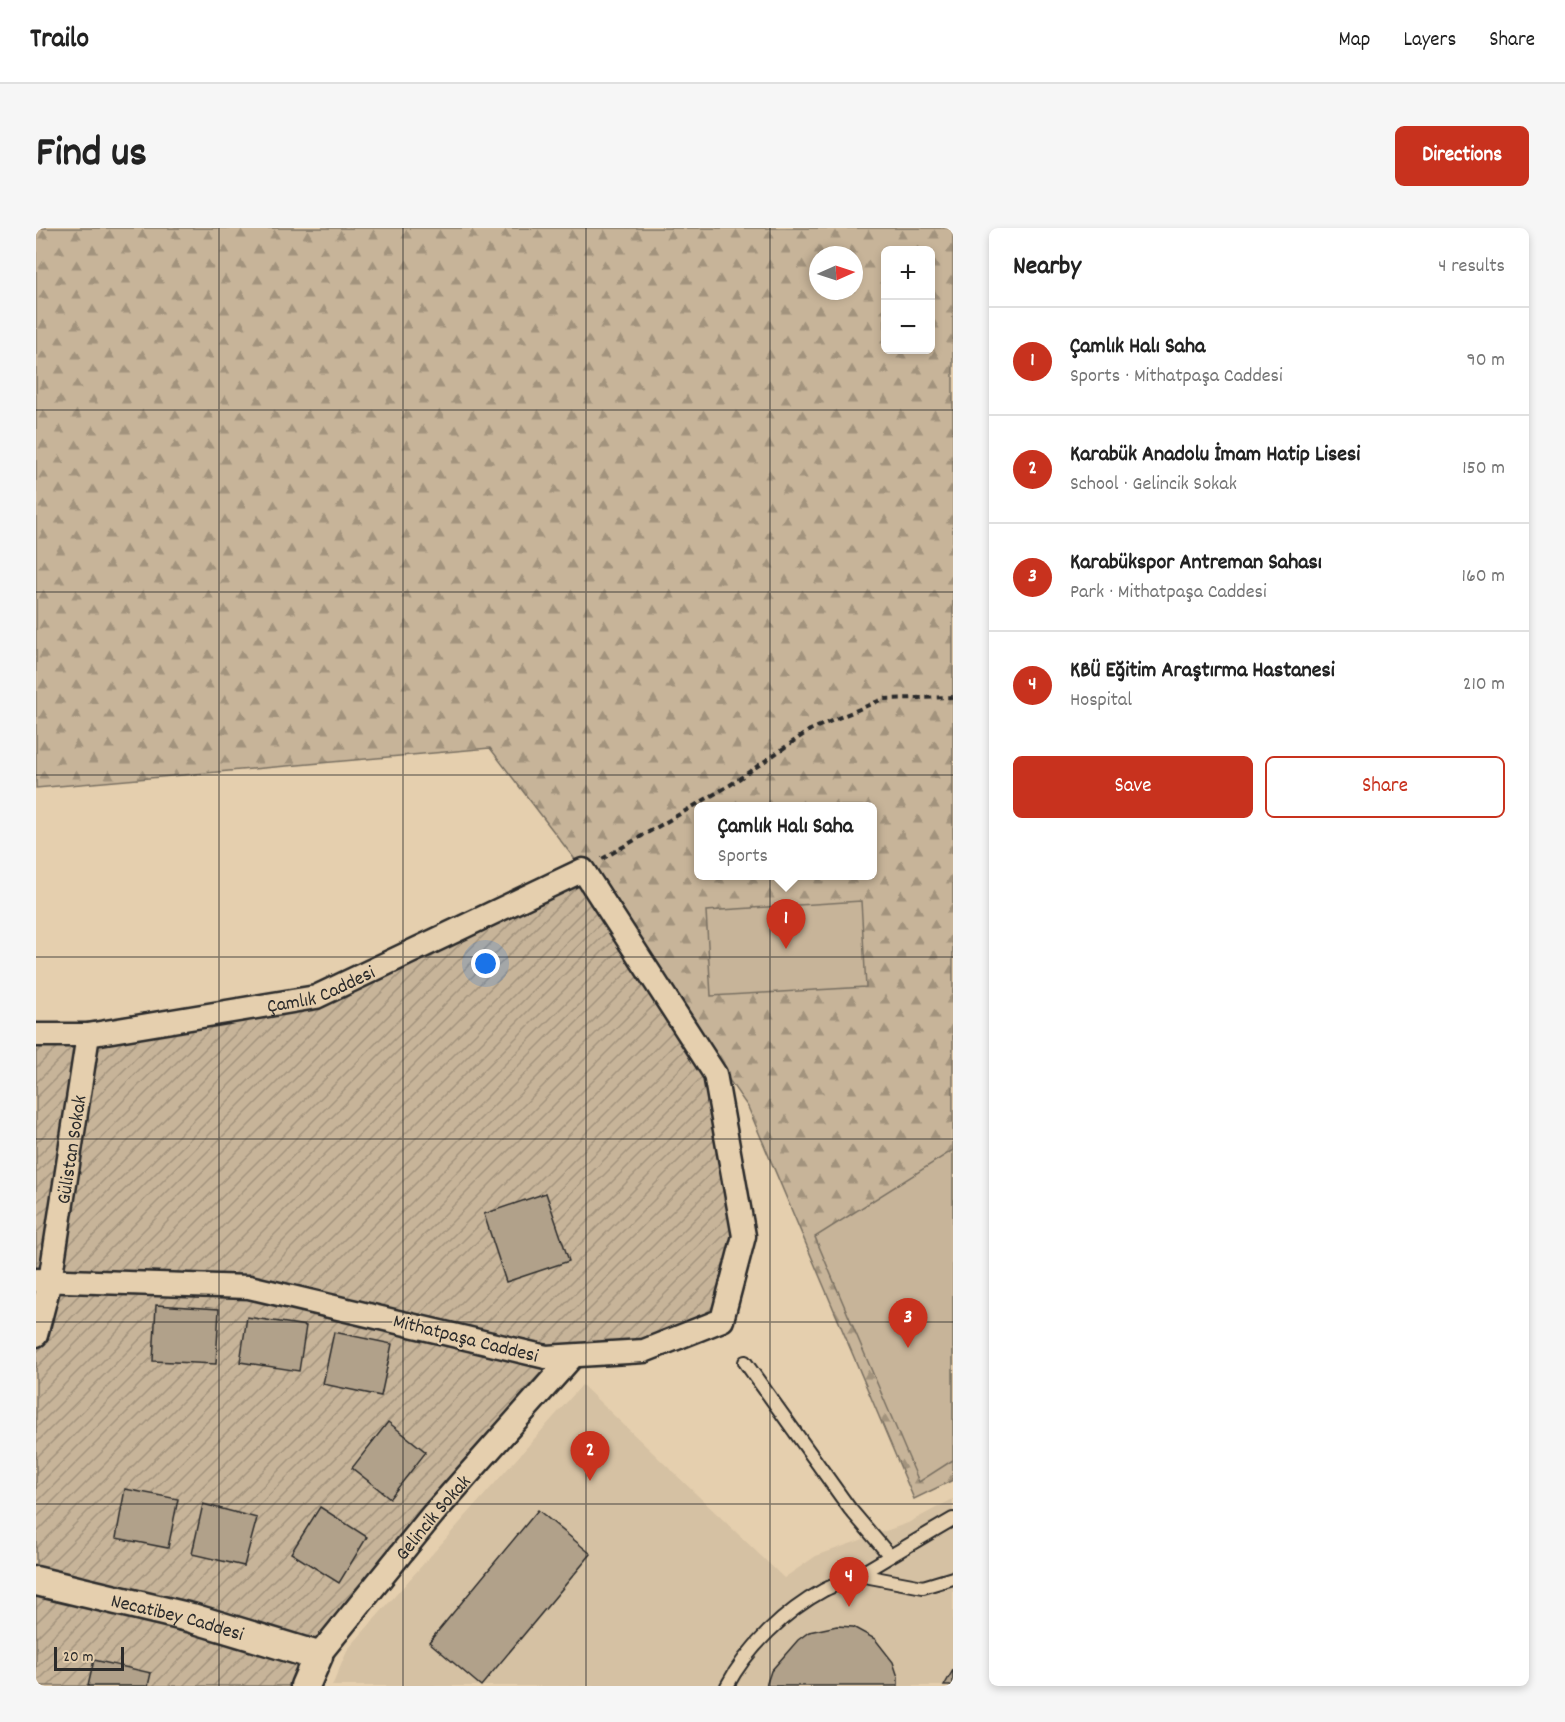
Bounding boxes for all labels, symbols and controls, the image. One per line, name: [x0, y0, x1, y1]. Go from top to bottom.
text: Trailo: [30, 21, 89, 61]
text: Map: [1339, 26, 1370, 56]
text: Layers: [1403, 26, 1456, 56]
text: Share: [1489, 26, 1535, 56]
text: Find us: [36, 126, 147, 186]
button: Directions: [1395, 126, 1529, 186]
north arrow: [809, 246, 863, 300]
map controls: [881, 246, 935, 354]
button: +: [881, 246, 935, 300]
text: Nearby: [1013, 249, 1081, 286]
text: 4 results: [1438, 253, 1505, 281]
button: −: [881, 300, 935, 354]
text: Çamlık Halı Saha: [1070, 332, 1205, 363]
text: 1: [1030, 347, 1035, 375]
text: 90 m: [1467, 347, 1505, 375]
text: Sports · Mithatpaşa Caddesi: [1070, 363, 1283, 391]
text: Karabük Anadolu İmam Hatip Lisesi: [1070, 440, 1360, 471]
text: 2: [1028, 455, 1037, 483]
text: 150 m: [1462, 455, 1505, 483]
text: School · Gelincik Sokak: [1070, 471, 1237, 499]
text: Karabükspor Antreman Sahası: [1070, 548, 1322, 579]
text: 3: [1028, 563, 1037, 591]
text: 160 m: [1462, 563, 1505, 591]
text: Park · Mithatpaşa Caddesi: [1070, 579, 1267, 607]
text: KBÜ Eğitim Araştırma Hastanesi: [1070, 656, 1335, 687]
text: 4: [1028, 671, 1037, 699]
text: 210 m: [1463, 671, 1505, 699]
text: Hospital: [1070, 687, 1132, 715]
button: Save: [1013, 756, 1253, 818]
button: Share: [1265, 756, 1505, 818]
popup: [694, 802, 877, 880]
text: Çamlık Halı Saha: [718, 812, 853, 843]
text: Sports: [718, 843, 768, 871]
pin: 1: [766, 900, 806, 949]
your location: [471, 949, 500, 978]
street label: Çamlık Caddesi: [265, 960, 381, 1022]
street label: Gülistan Sokak: [51, 1093, 96, 1206]
pin: 3: [888, 1298, 928, 1348]
street label: Mithatpaşa Caddesi: [390, 1308, 541, 1372]
pin: 2: [570, 1432, 610, 1481]
street label: Gelincik Sokak: [390, 1470, 479, 1567]
pin: 4: [830, 1558, 868, 1607]
street label: Necatibey Caddesi: [108, 1588, 247, 1650]
scale bar: [54, 1644, 124, 1672]
text: 20 m: [63, 1646, 93, 1669]

